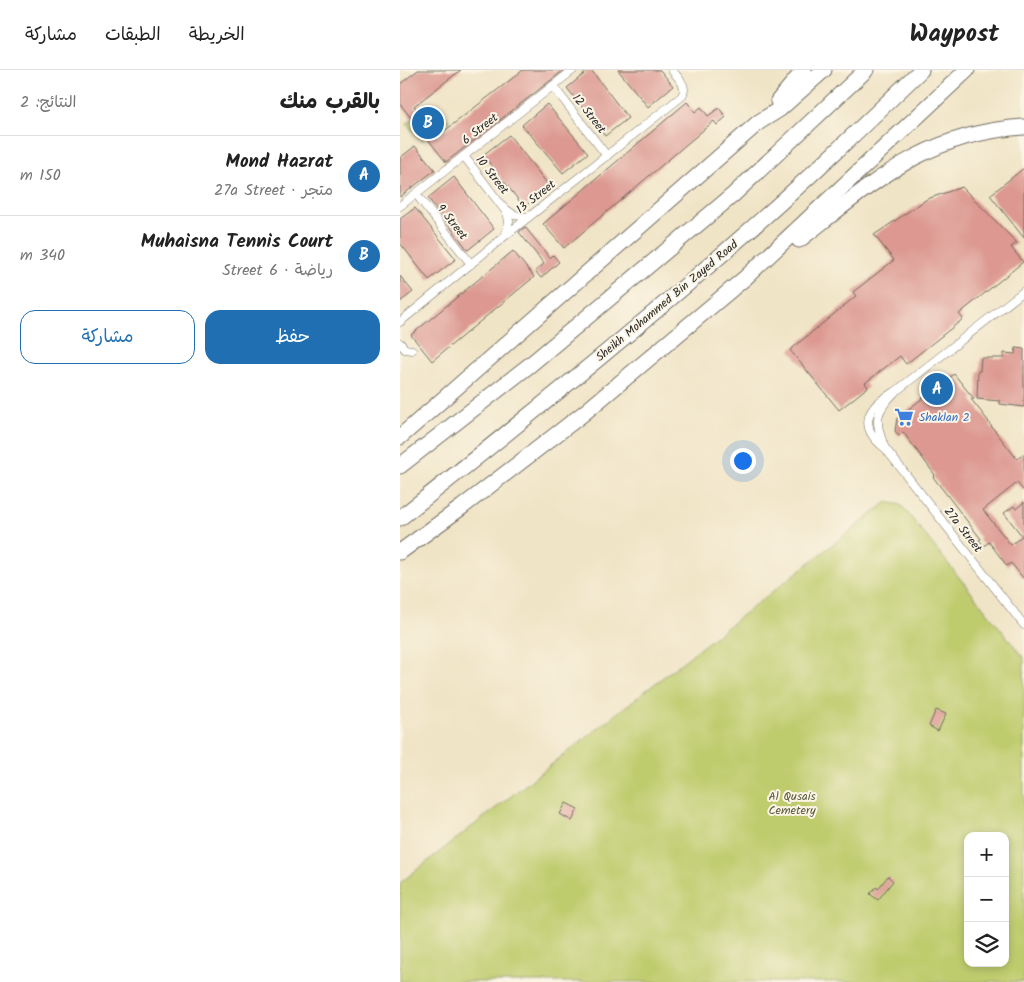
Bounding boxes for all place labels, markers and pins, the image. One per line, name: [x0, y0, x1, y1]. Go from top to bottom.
pin: B: [412, 104, 444, 142]
pin: A: [921, 370, 953, 408]
supermarket icon: Shaklan 2: [893, 406, 915, 428]
place label: Shaklan 2: [919, 408, 970, 427]

